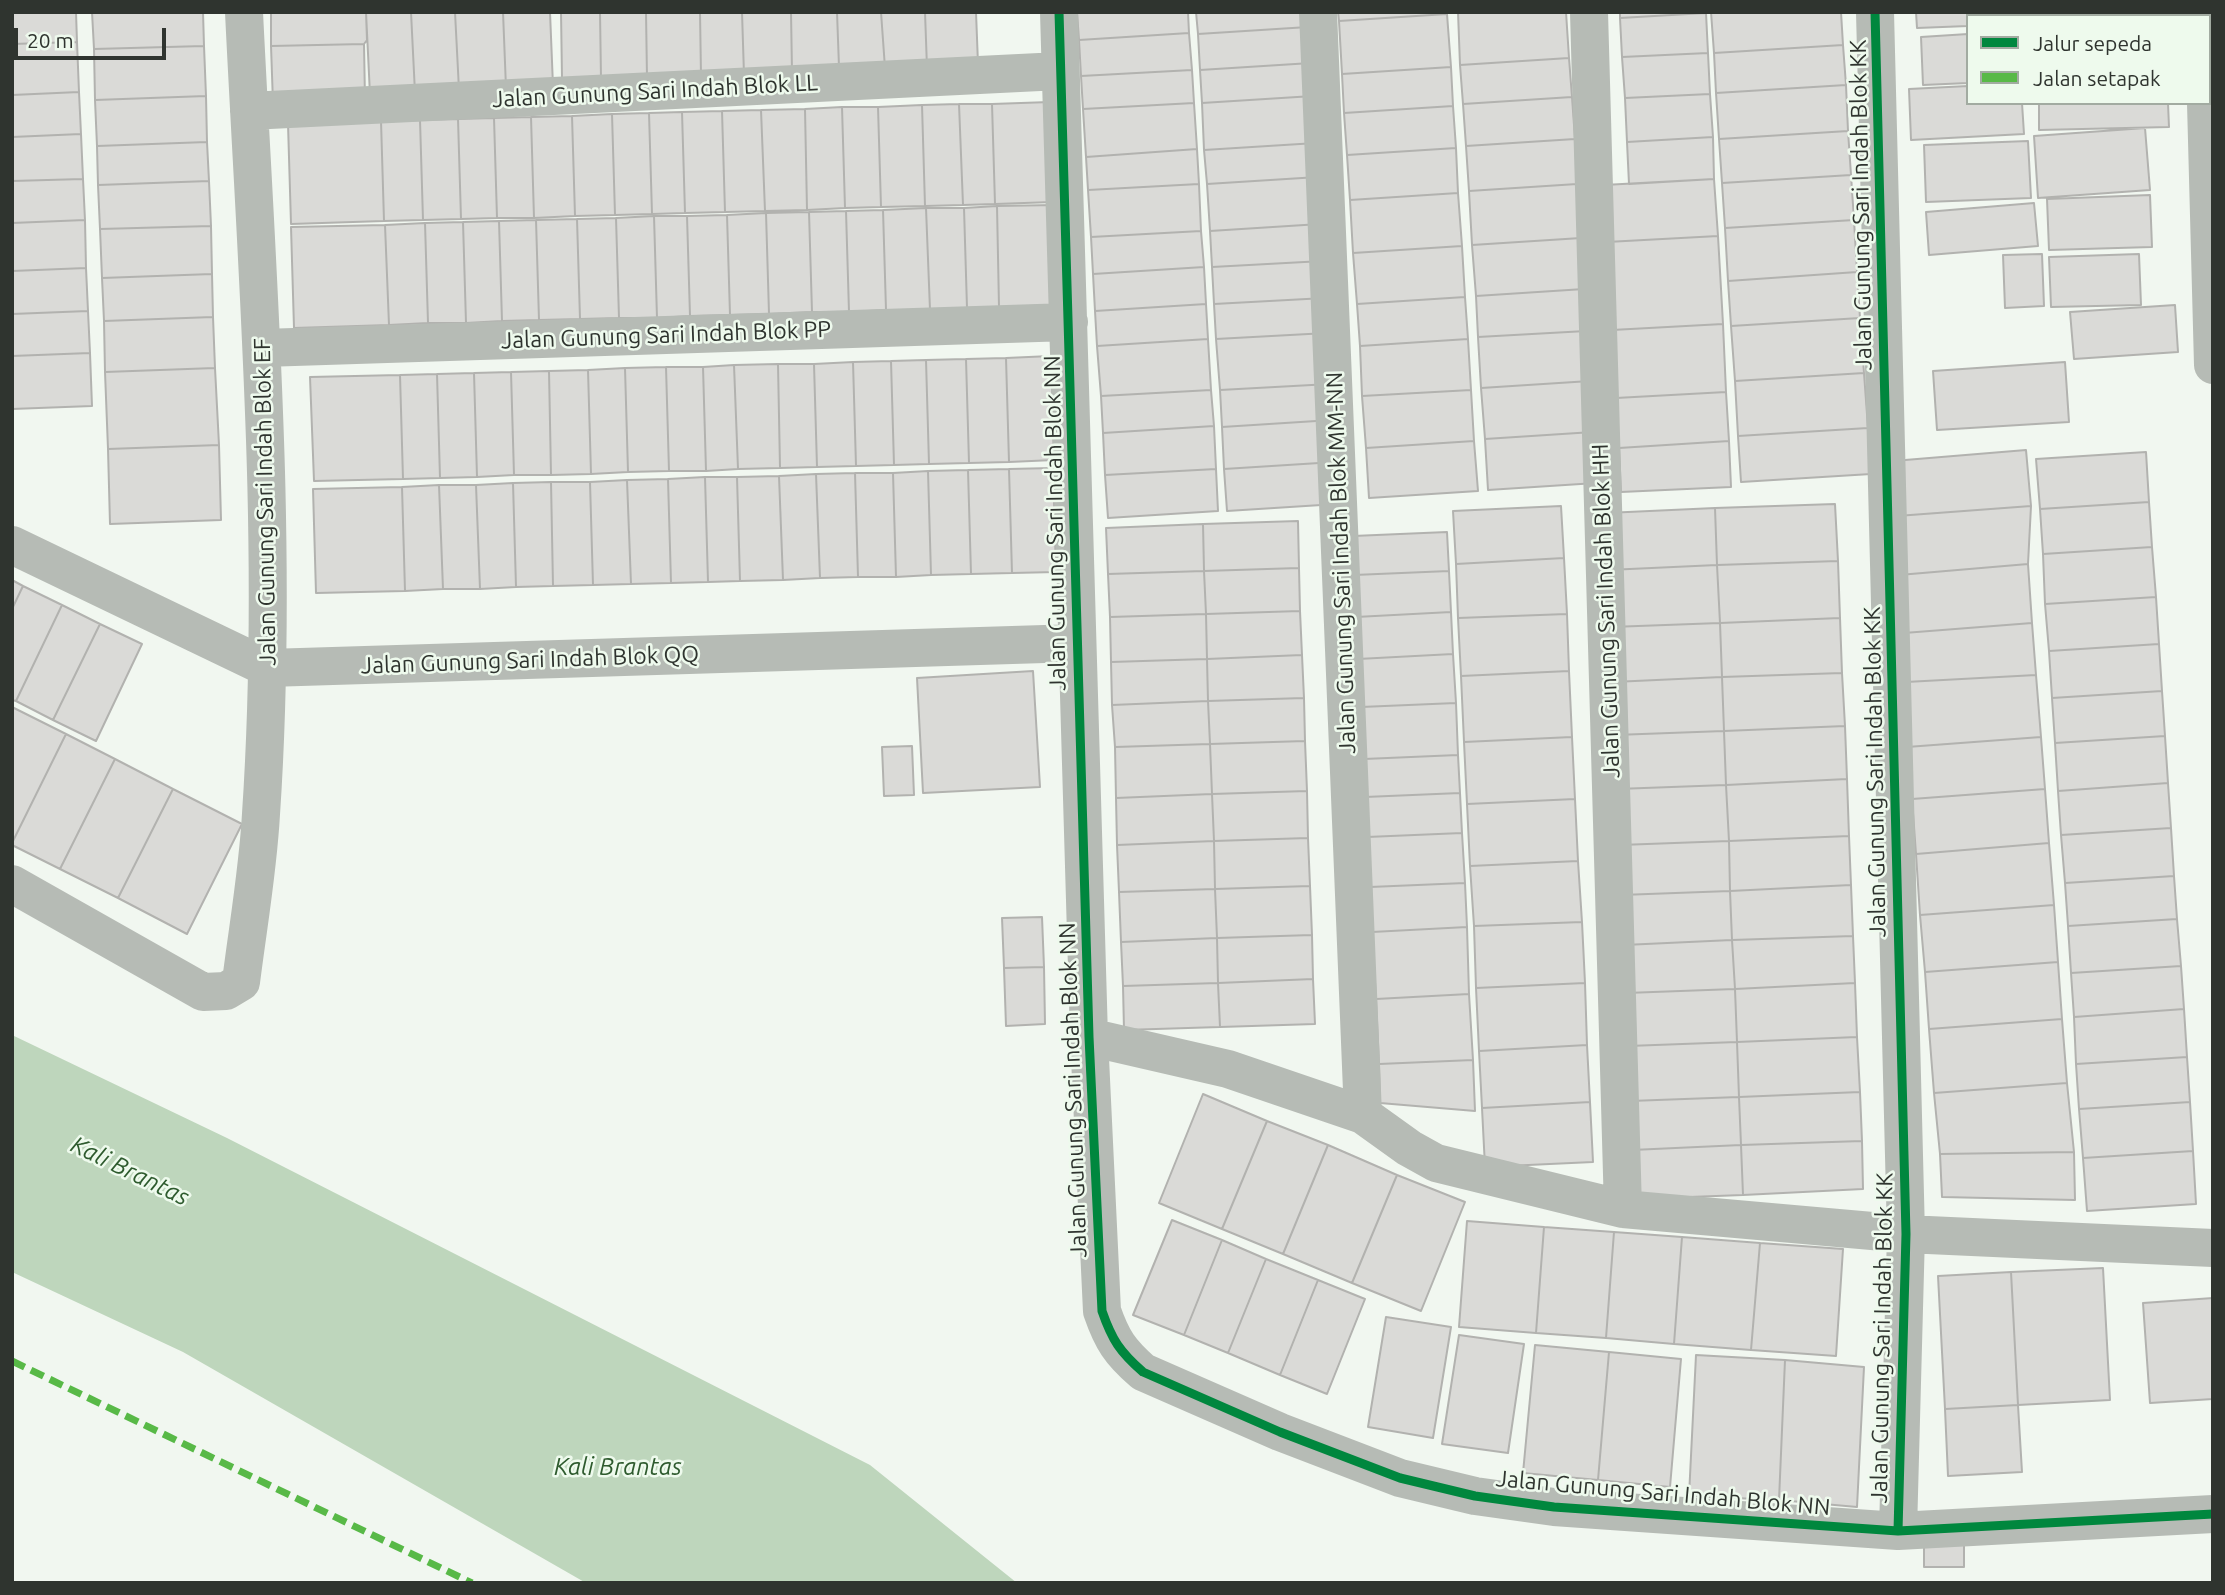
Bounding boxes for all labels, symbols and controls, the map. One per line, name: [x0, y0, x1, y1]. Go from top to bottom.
scale bar: [18, 14, 170, 58]
legend: [1966, 14, 2211, 105]
text: 20 m: [27, 28, 74, 52]
text: Jalur sepeda: [2033, 31, 2152, 55]
street label: Jalan Gunung Sari Indah Blok KK: [1844, 39, 1878, 371]
text: Jalan setapak: [2033, 66, 2161, 90]
street label: Jalan Gunung Sari Indah Blok LL: [491, 69, 819, 113]
street label: Jalan Gunung Sari Indah Blok PP: [500, 315, 832, 355]
street label: Jalan Gunung Sari Indah Blok EF: [248, 338, 282, 666]
street label: Jalan Gunung Sari Indah Blok NN: [1038, 355, 1072, 691]
street label: Jalan Gunung Sari Indah Blok MM-NN: [1321, 371, 1361, 755]
street label: Jalan Gunung Sari Indah Blok HH: [1586, 443, 1626, 779]
street label: Jalan Gunung Sari Indah Blok KK: [1858, 606, 1892, 938]
street label: Jalan Gunung Sari Indah Blok QQ: [360, 640, 700, 680]
street label: Jalan Gunung Sari Indah Blok NN: [1053, 922, 1093, 1258]
water label: Kali Brantas: [66, 1130, 194, 1212]
street label: Jalan Gunung Sari Indah Blok KK: [1865, 1172, 1899, 1504]
water label: Kali Brantas: [554, 1453, 682, 1481]
street label: Jalan Gunung Sari Indah Blok NN: [1495, 1465, 1831, 1521]

